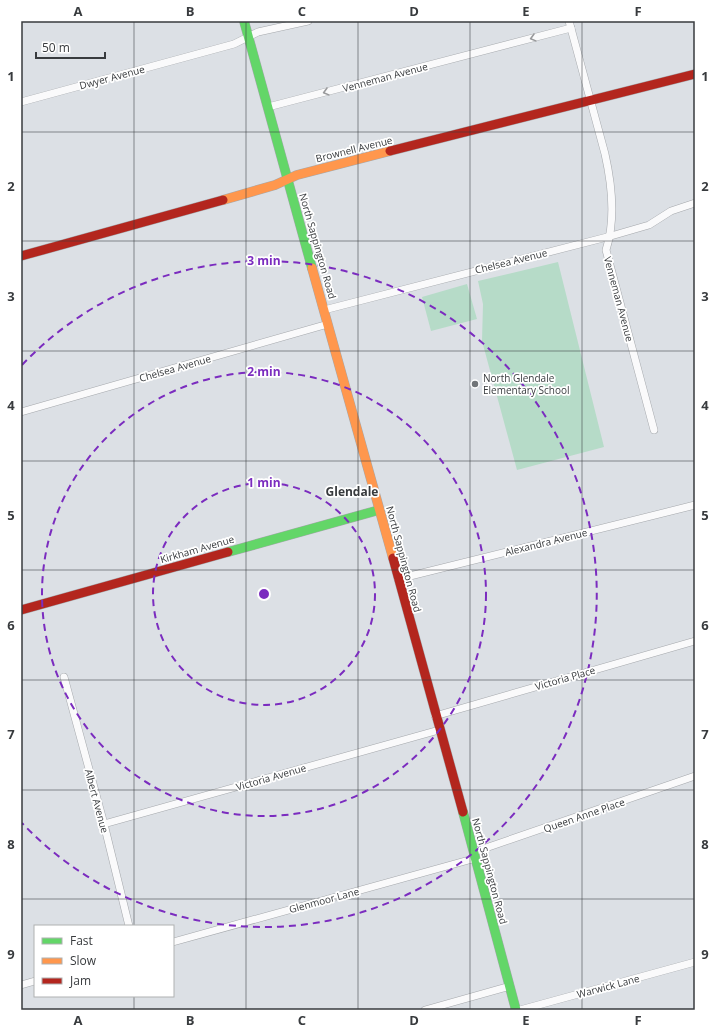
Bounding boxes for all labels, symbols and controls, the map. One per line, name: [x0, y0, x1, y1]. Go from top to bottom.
text: A: [74, 2, 83, 20]
text: B: [186, 2, 195, 20]
text: C: [298, 2, 306, 20]
text: D: [409, 2, 419, 20]
text: E: [522, 2, 530, 20]
text: F: [634, 2, 642, 20]
one-way arrow: [530, 33, 537, 42]
scale bar: [36, 34, 105, 60]
text: 50 m: [42, 39, 70, 56]
street label: Venneman Avenue: [341, 59, 430, 95]
street label: Dwyer Avenue: [78, 61, 147, 92]
text: 1: [7, 67, 15, 85]
text: 1: [701, 67, 709, 85]
one-way arrow: [323, 87, 330, 96]
street label: Brownell Avenue: [314, 133, 394, 165]
text: 2: [7, 177, 15, 195]
text: 2: [701, 177, 709, 195]
street label: North Sappington Road: [296, 191, 340, 301]
street label: Chelsea Avenue: [473, 245, 549, 277]
text: 3 min: [247, 252, 281, 269]
street label: Venneman Avenue: [601, 255, 637, 344]
text: 3: [7, 287, 15, 305]
text: 3: [701, 287, 709, 305]
street label: Chelsea Avenue: [138, 351, 213, 385]
text: 2 min: [247, 363, 281, 380]
place label: North Glendale Elementary School: [483, 371, 569, 397]
marker: North Glendale Elementary School: [470, 379, 480, 389]
text: 4: [7, 396, 15, 414]
text: 4: [701, 396, 709, 414]
text: 1 min: [247, 474, 281, 491]
district label: Glendale: [326, 483, 378, 500]
street label: North Sappington Road: [383, 504, 425, 614]
text: 5: [7, 506, 15, 524]
text: 5: [701, 506, 709, 524]
street label: Alexandra Avenue: [503, 525, 589, 559]
street label: Kirkham Avenue: [158, 532, 236, 566]
centre of rings: [257, 587, 271, 601]
text: 6: [7, 616, 15, 634]
text: 6: [701, 616, 709, 634]
street label: Victoria Place: [533, 663, 597, 693]
text: 7: [7, 725, 15, 743]
text: 7: [701, 725, 709, 743]
street label: Victoria Avenue: [234, 760, 308, 794]
street label: Albert Avenue: [82, 767, 112, 835]
street label: Queen Anne Place: [541, 794, 627, 835]
street label: North Sappington Road: [469, 816, 511, 926]
text: 8: [7, 835, 15, 853]
text: 8: [701, 835, 709, 853]
street label: Glenmoor Lane: [287, 884, 361, 916]
legend: [34, 925, 174, 997]
text: Fast: [70, 932, 93, 949]
text: 9: [7, 945, 15, 963]
text: 9: [701, 945, 709, 963]
text: Slow: [70, 952, 97, 969]
street label: Warwick Lane: [575, 971, 641, 1001]
text: Jam: [69, 972, 91, 989]
text: A: [74, 1011, 83, 1029]
text: B: [186, 1011, 195, 1029]
text: C: [298, 1011, 306, 1029]
text: D: [409, 1011, 419, 1029]
text: E: [522, 1011, 530, 1029]
text: F: [634, 1011, 642, 1029]

